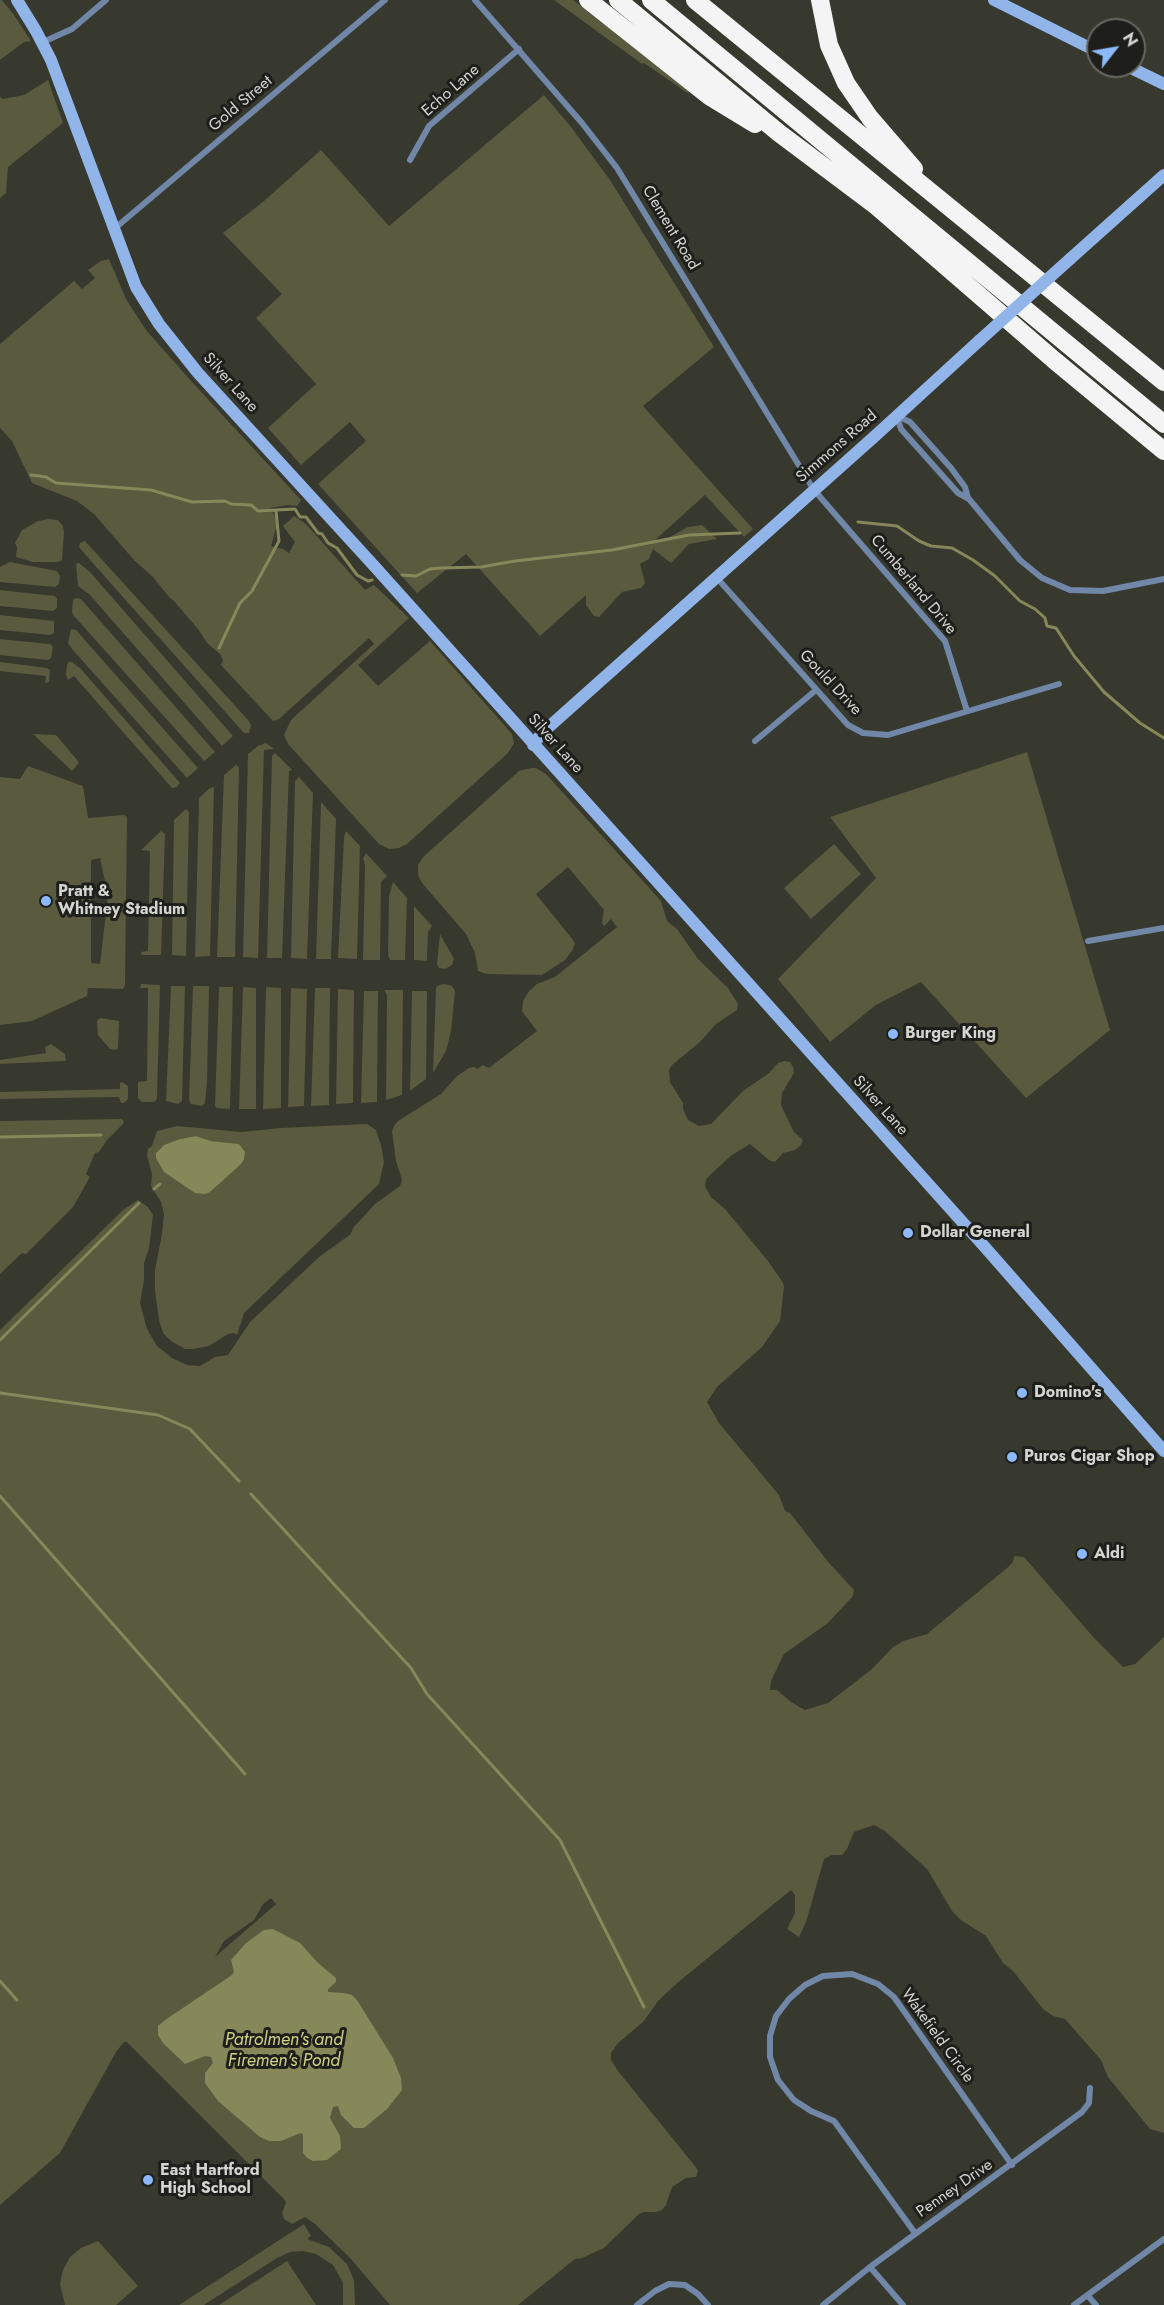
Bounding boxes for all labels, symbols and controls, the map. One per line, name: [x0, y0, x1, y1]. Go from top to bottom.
north arrow: [1086, 18, 1146, 78]
text: N: [1117, 28, 1143, 51]
street label: Echo Lane: [418, 61, 484, 121]
street label: Gold Street: [205, 72, 277, 136]
street label: Clement Road: [637, 182, 703, 274]
street label: Silver Lane: [198, 349, 262, 417]
street label: Simmons Road: [793, 407, 881, 487]
street label: Cumberland Drive: [866, 531, 960, 639]
street label: Gould Drive: [795, 646, 865, 720]
street label: Silver Lane: [523, 710, 587, 778]
place label: Pratt & Whitney Stadium: [58, 882, 185, 920]
marker: Pratt & Whitney Stadium: [39, 894, 53, 908]
place label: Burger King: [905, 1024, 996, 1044]
marker: Burger King: [886, 1027, 900, 1041]
street label: Silver Lane: [848, 1072, 912, 1140]
place label: Dollar General: [920, 1223, 1030, 1243]
marker: Dollar General: [901, 1226, 915, 1240]
place label: Domino's: [1034, 1383, 1101, 1403]
marker: Domino's: [1015, 1386, 1029, 1400]
place label: Puros Cigar Shop: [1024, 1447, 1155, 1467]
marker: Puros Cigar Shop: [1005, 1450, 1019, 1464]
place label: Aldi: [1094, 1544, 1124, 1564]
marker: Aldi: [1075, 1547, 1089, 1561]
street label: Wakefield Circle: [896, 1985, 978, 2087]
water label: Patrolmen's and Firemen's Pond: [225, 2030, 343, 2072]
street label: Penney Drive: [913, 2156, 997, 2222]
place label: East Hartford High School: [160, 2161, 260, 2199]
marker: East Hartford High School: [141, 2173, 155, 2187]

